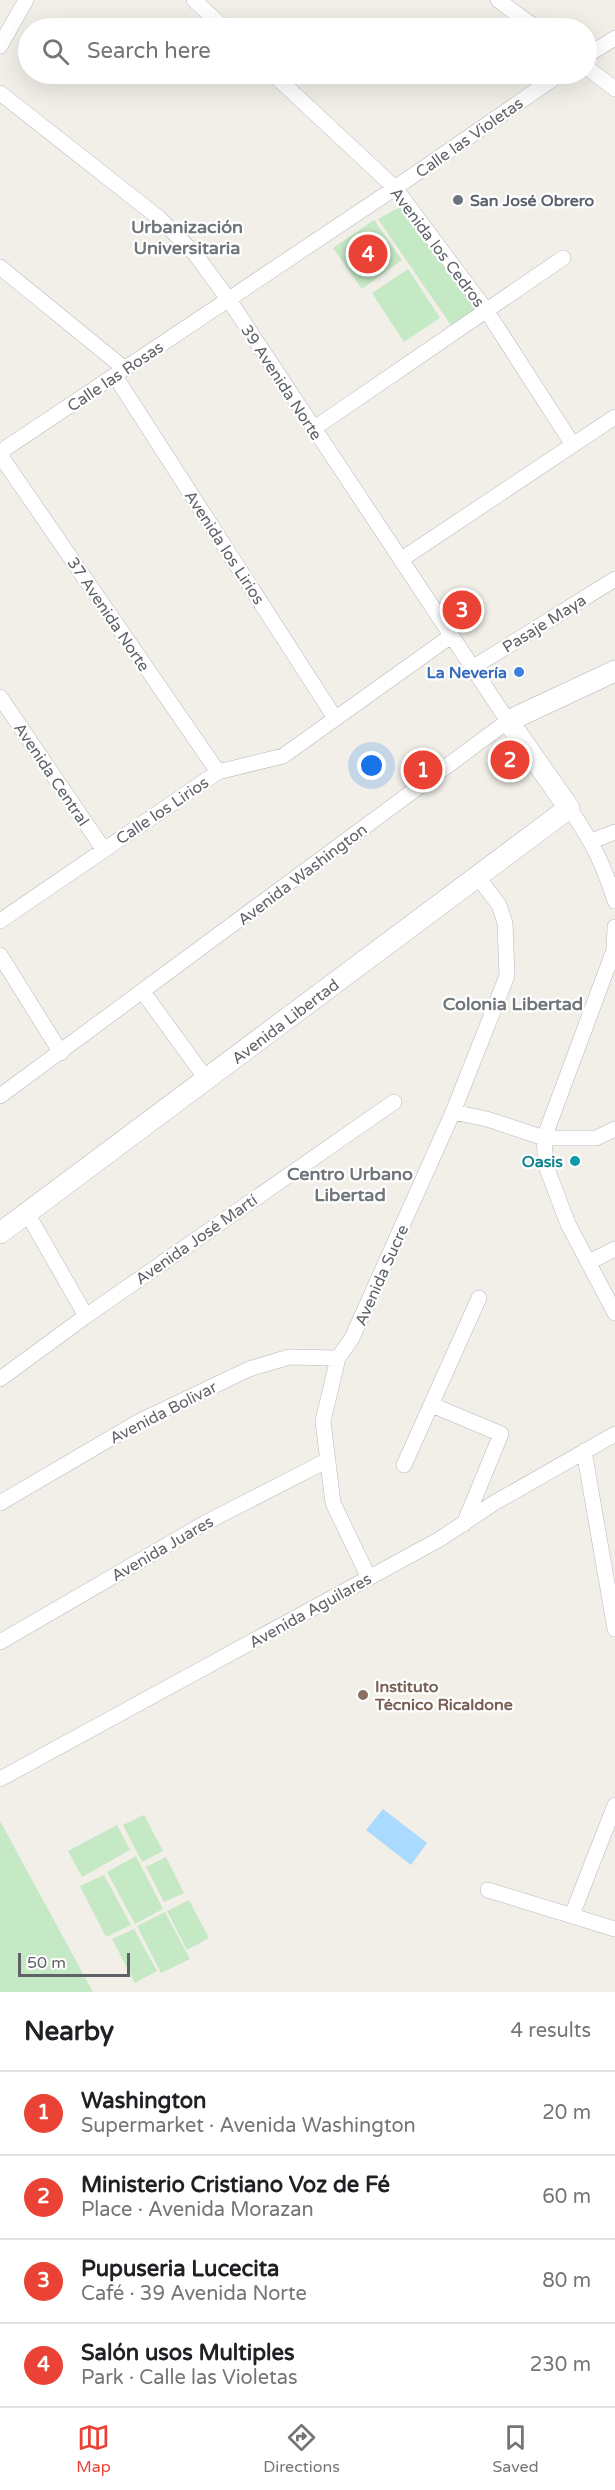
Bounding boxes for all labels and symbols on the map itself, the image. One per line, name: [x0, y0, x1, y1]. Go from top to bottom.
street label: Calle las Violetas: [412, 93, 527, 182]
street label: Avenida los Cedros: [386, 184, 489, 311]
place label: San José Obrero: [470, 191, 595, 211]
marker: San José Obrero: [451, 193, 465, 207]
district label: Urbanización Universitaria: [131, 216, 243, 259]
pin: 4: [348, 232, 388, 276]
street label: 39 Avenida Norte: [236, 321, 326, 444]
street label: Calle las Rosas: [64, 337, 167, 416]
street label: Avenida los Lirios: [180, 487, 269, 608]
street label: 37 Avenida Norte: [63, 554, 154, 676]
pin: 3: [442, 588, 482, 632]
street label: Pasaje Maya: [499, 590, 590, 658]
place label: La Nevería: [427, 663, 507, 683]
marker: La Nevería: [512, 665, 526, 679]
street label: Avenida Central: [9, 719, 93, 830]
pin: 2: [490, 738, 530, 783]
pin: 1: [404, 748, 442, 792]
your location: [357, 751, 386, 780]
street label: Calle los Lirios: [112, 772, 213, 849]
street label: Avenida Washington: [234, 820, 371, 930]
street label: Avenida Libertad: [228, 975, 343, 1069]
district label: Colonia Libertad: [443, 993, 583, 1015]
place label: Oasis: [522, 1152, 563, 1172]
marker: Oasis: [568, 1154, 582, 1168]
district label: Centro Urbano Libertad: [287, 1163, 413, 1206]
street label: Avenida José Martí: [132, 1190, 262, 1289]
street label: Avenida Sucre: [351, 1222, 413, 1329]
street label: Avenida Bolivar: [106, 1377, 221, 1449]
street label: Avenida Juares: [108, 1512, 217, 1586]
street label: Avenida Aguilares: [246, 1569, 375, 1653]
place label: Instituto Técnico Ricaldone: [374, 1677, 513, 1715]
marker: Instituto Técnico Ricaldone: [356, 1688, 370, 1702]
scale bar: [18, 1950, 130, 1978]

